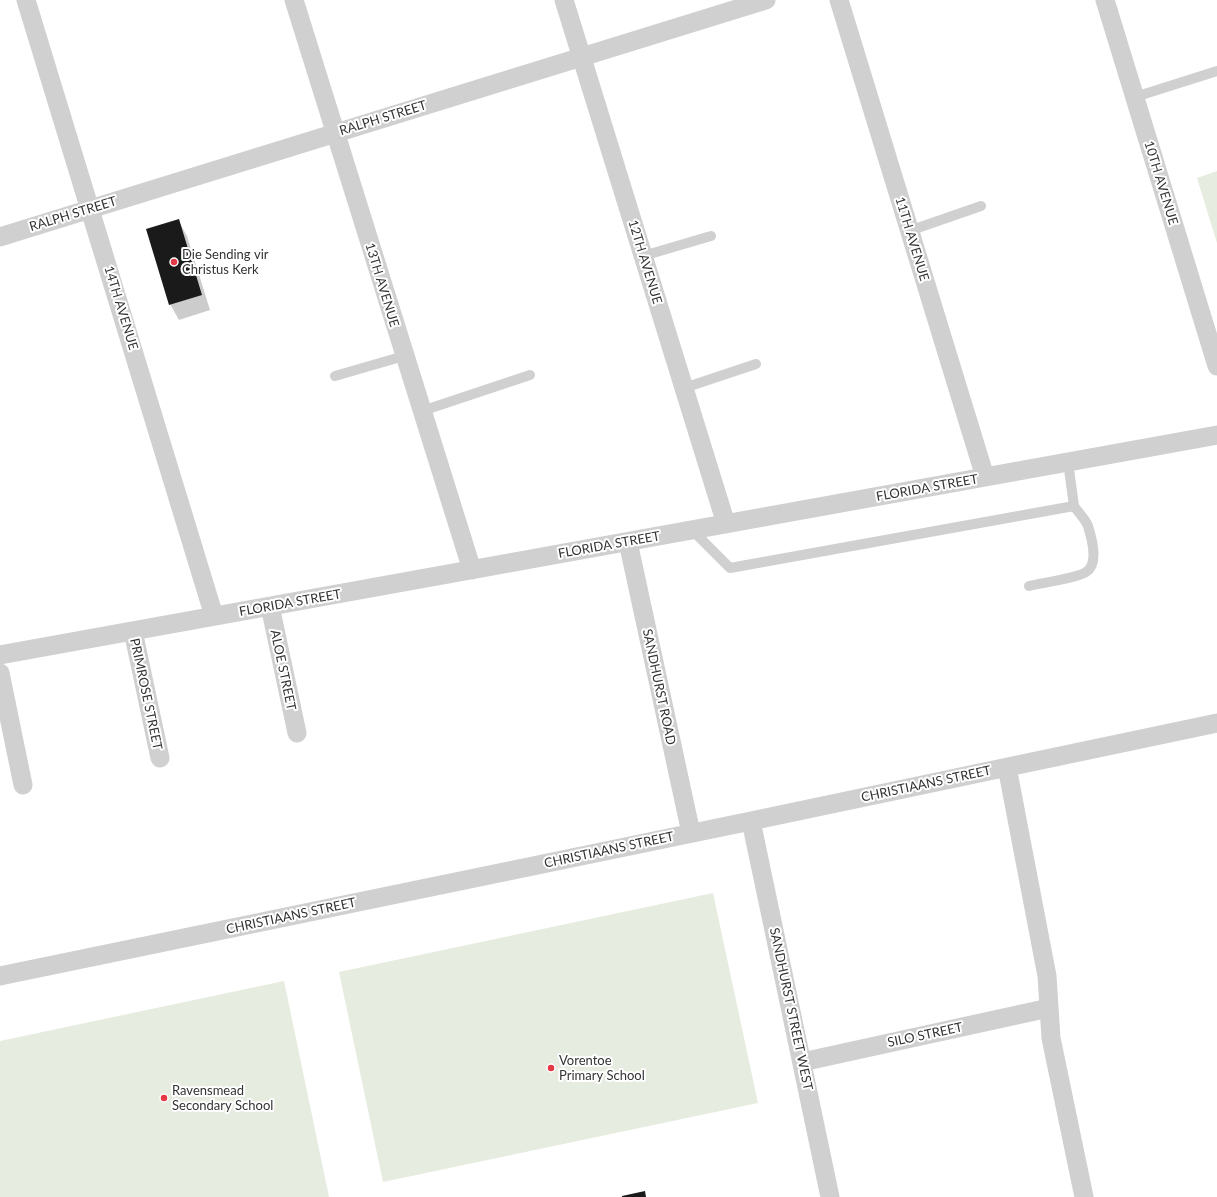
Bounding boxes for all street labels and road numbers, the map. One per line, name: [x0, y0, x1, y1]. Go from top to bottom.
street label: RALPH STREET: [338, 97, 428, 139]
street label: 10TH AVENUE: [1141, 139, 1181, 227]
street label: RALPH STREET: [28, 193, 118, 235]
street label: 11TH AVENUE: [892, 195, 932, 283]
street label: 12TH AVENUE: [625, 218, 665, 306]
street label: 13TH AVENUE: [362, 241, 402, 329]
street label: 14TH AVENUE: [101, 264, 141, 352]
street label: FLORIDA STREET: [875, 471, 979, 505]
street label: FLORIDA STREET: [557, 528, 661, 562]
street label: FLORIDA STREET: [238, 586, 342, 620]
street label: ALOE STREET: [267, 628, 299, 712]
street label: SANDHURST ROAD: [639, 628, 679, 746]
street label: PRIMROSE STREET: [127, 637, 165, 751]
street label: CHRISTIAANS STREET: [860, 763, 992, 805]
street label: CHRISTIAANS STREET: [543, 829, 675, 871]
street label: CHRISTIAANS STREET: [225, 895, 357, 937]
street label: SANDHURST STREET WEST: [766, 926, 816, 1092]
street label: SILO STREET: [886, 1019, 964, 1051]

